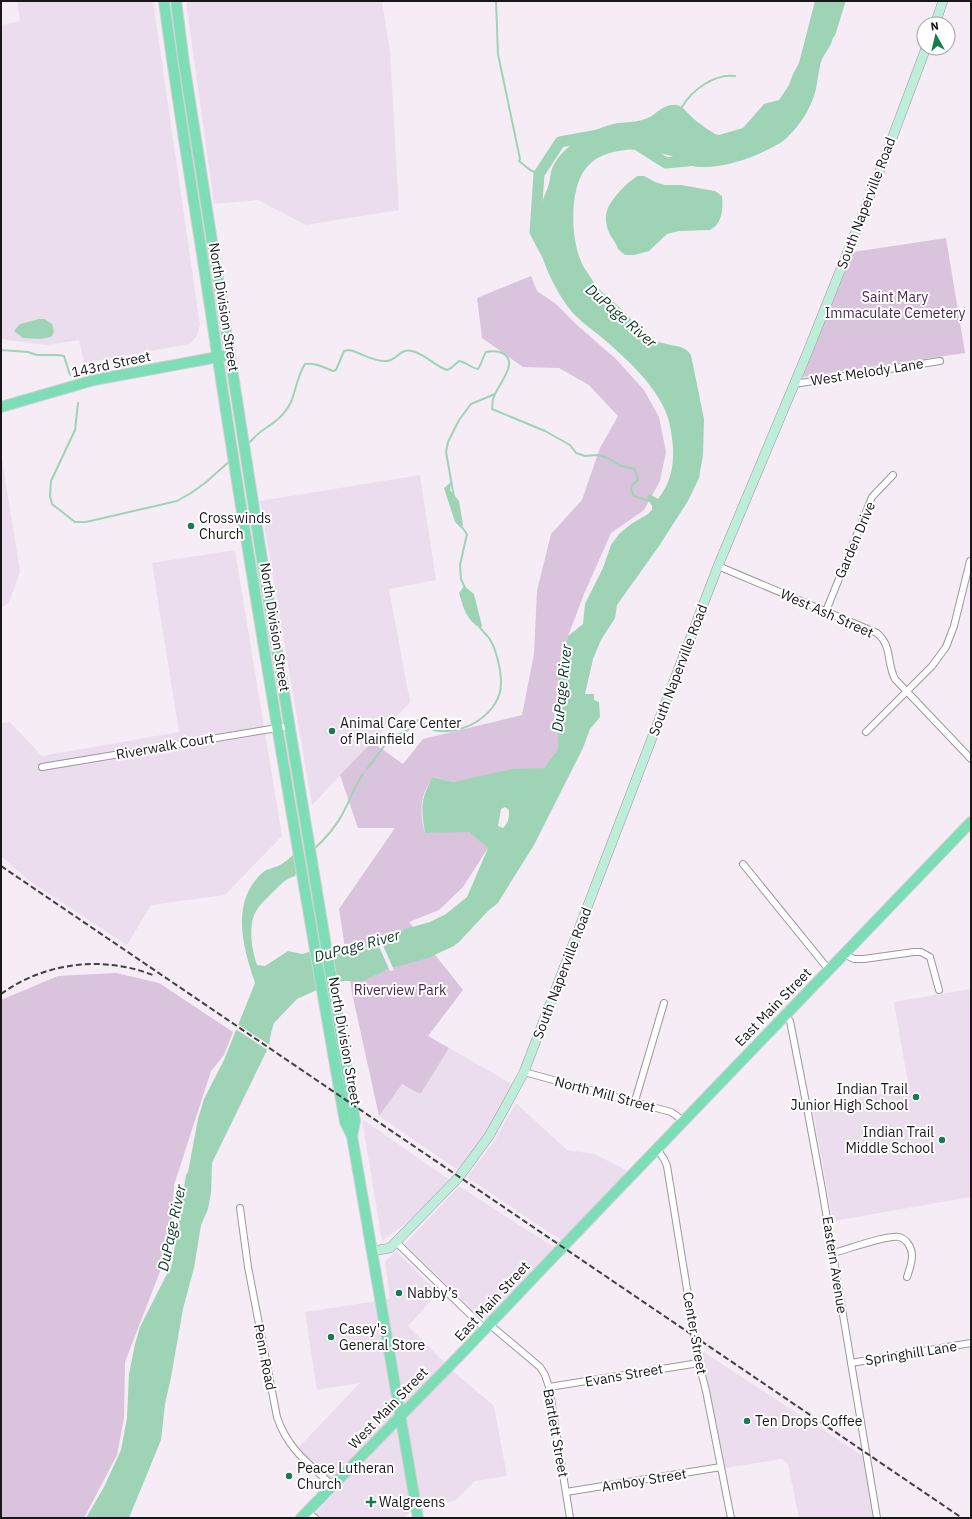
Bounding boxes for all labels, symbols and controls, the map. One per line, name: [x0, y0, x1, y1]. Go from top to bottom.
north arrow: [916, 16, 956, 56]
text: N: [930, 19, 940, 34]
street label: South Naperville Road: [833, 135, 899, 271]
street label: North Division Street: [205, 241, 243, 373]
water label: DuPage River: [582, 280, 661, 352]
park label: Saint Mary Immaculate Cemetery: [825, 288, 965, 322]
street label: 143rd Street: [70, 347, 152, 381]
street label: West Melody Lane: [809, 354, 925, 390]
street label: Garden Drive: [831, 499, 879, 581]
place label: Crosswinds Church: [199, 509, 271, 543]
marker: Crosswinds Church: [186, 521, 196, 531]
street label: North Division Street: [256, 561, 294, 693]
street label: West Ash Street: [778, 584, 877, 642]
street label: South Naperville Road: [645, 602, 711, 738]
water label: DuPage River: [547, 643, 576, 733]
place label: Animal Care Center of Plainfield: [340, 714, 461, 748]
marker: Animal Care Center of Plainfield: [327, 726, 337, 736]
street label: Riverwalk Court: [115, 728, 216, 763]
street label: South Naperville Road: [529, 905, 595, 1041]
water label: DuPage River: [312, 925, 402, 966]
street label: East Main Street: [731, 964, 815, 1050]
street label: North Division Street: [325, 975, 365, 1107]
park label: Riverview Park: [354, 981, 447, 999]
street label: North Mill Street: [553, 1072, 657, 1116]
place label: Indian Trail Junior High School: [791, 1080, 908, 1114]
marker: Indian Trail Junior High School: [911, 1092, 921, 1102]
place label: Indian Trail Middle School: [845, 1123, 934, 1157]
marker: Indian Trail Middle School: [937, 1135, 947, 1145]
water label: DuPage River: [153, 1182, 190, 1273]
street label: Eastern Avenue: [818, 1215, 852, 1315]
street label: East Main Street: [450, 1257, 534, 1345]
place label: Nabby’s: [407, 1284, 458, 1302]
marker: Nabby’s: [394, 1288, 404, 1298]
street label: Center Street: [679, 1290, 711, 1376]
place label: Casey's General Store: [339, 1320, 426, 1354]
street label: Penn Road: [250, 1322, 280, 1392]
marker: Casey's General Store: [326, 1332, 336, 1342]
street label: Springhill Lane: [864, 1337, 958, 1369]
street label: Evans Street: [584, 1359, 664, 1391]
street label: West Main Street: [344, 1363, 432, 1453]
street label: Bartlett Street: [539, 1387, 573, 1479]
place label: Ten Drops Coffee: [755, 1412, 863, 1430]
marker: Ten Drops Coffee: [742, 1416, 752, 1426]
place label: Peace Lutheran Church: [297, 1459, 394, 1493]
street label: Amboy Street: [600, 1464, 688, 1496]
marker: Peace Lutheran Church: [284, 1471, 294, 1481]
place label: Walgreens: [379, 1493, 445, 1511]
marker: Walgreens: [366, 1497, 376, 1507]

